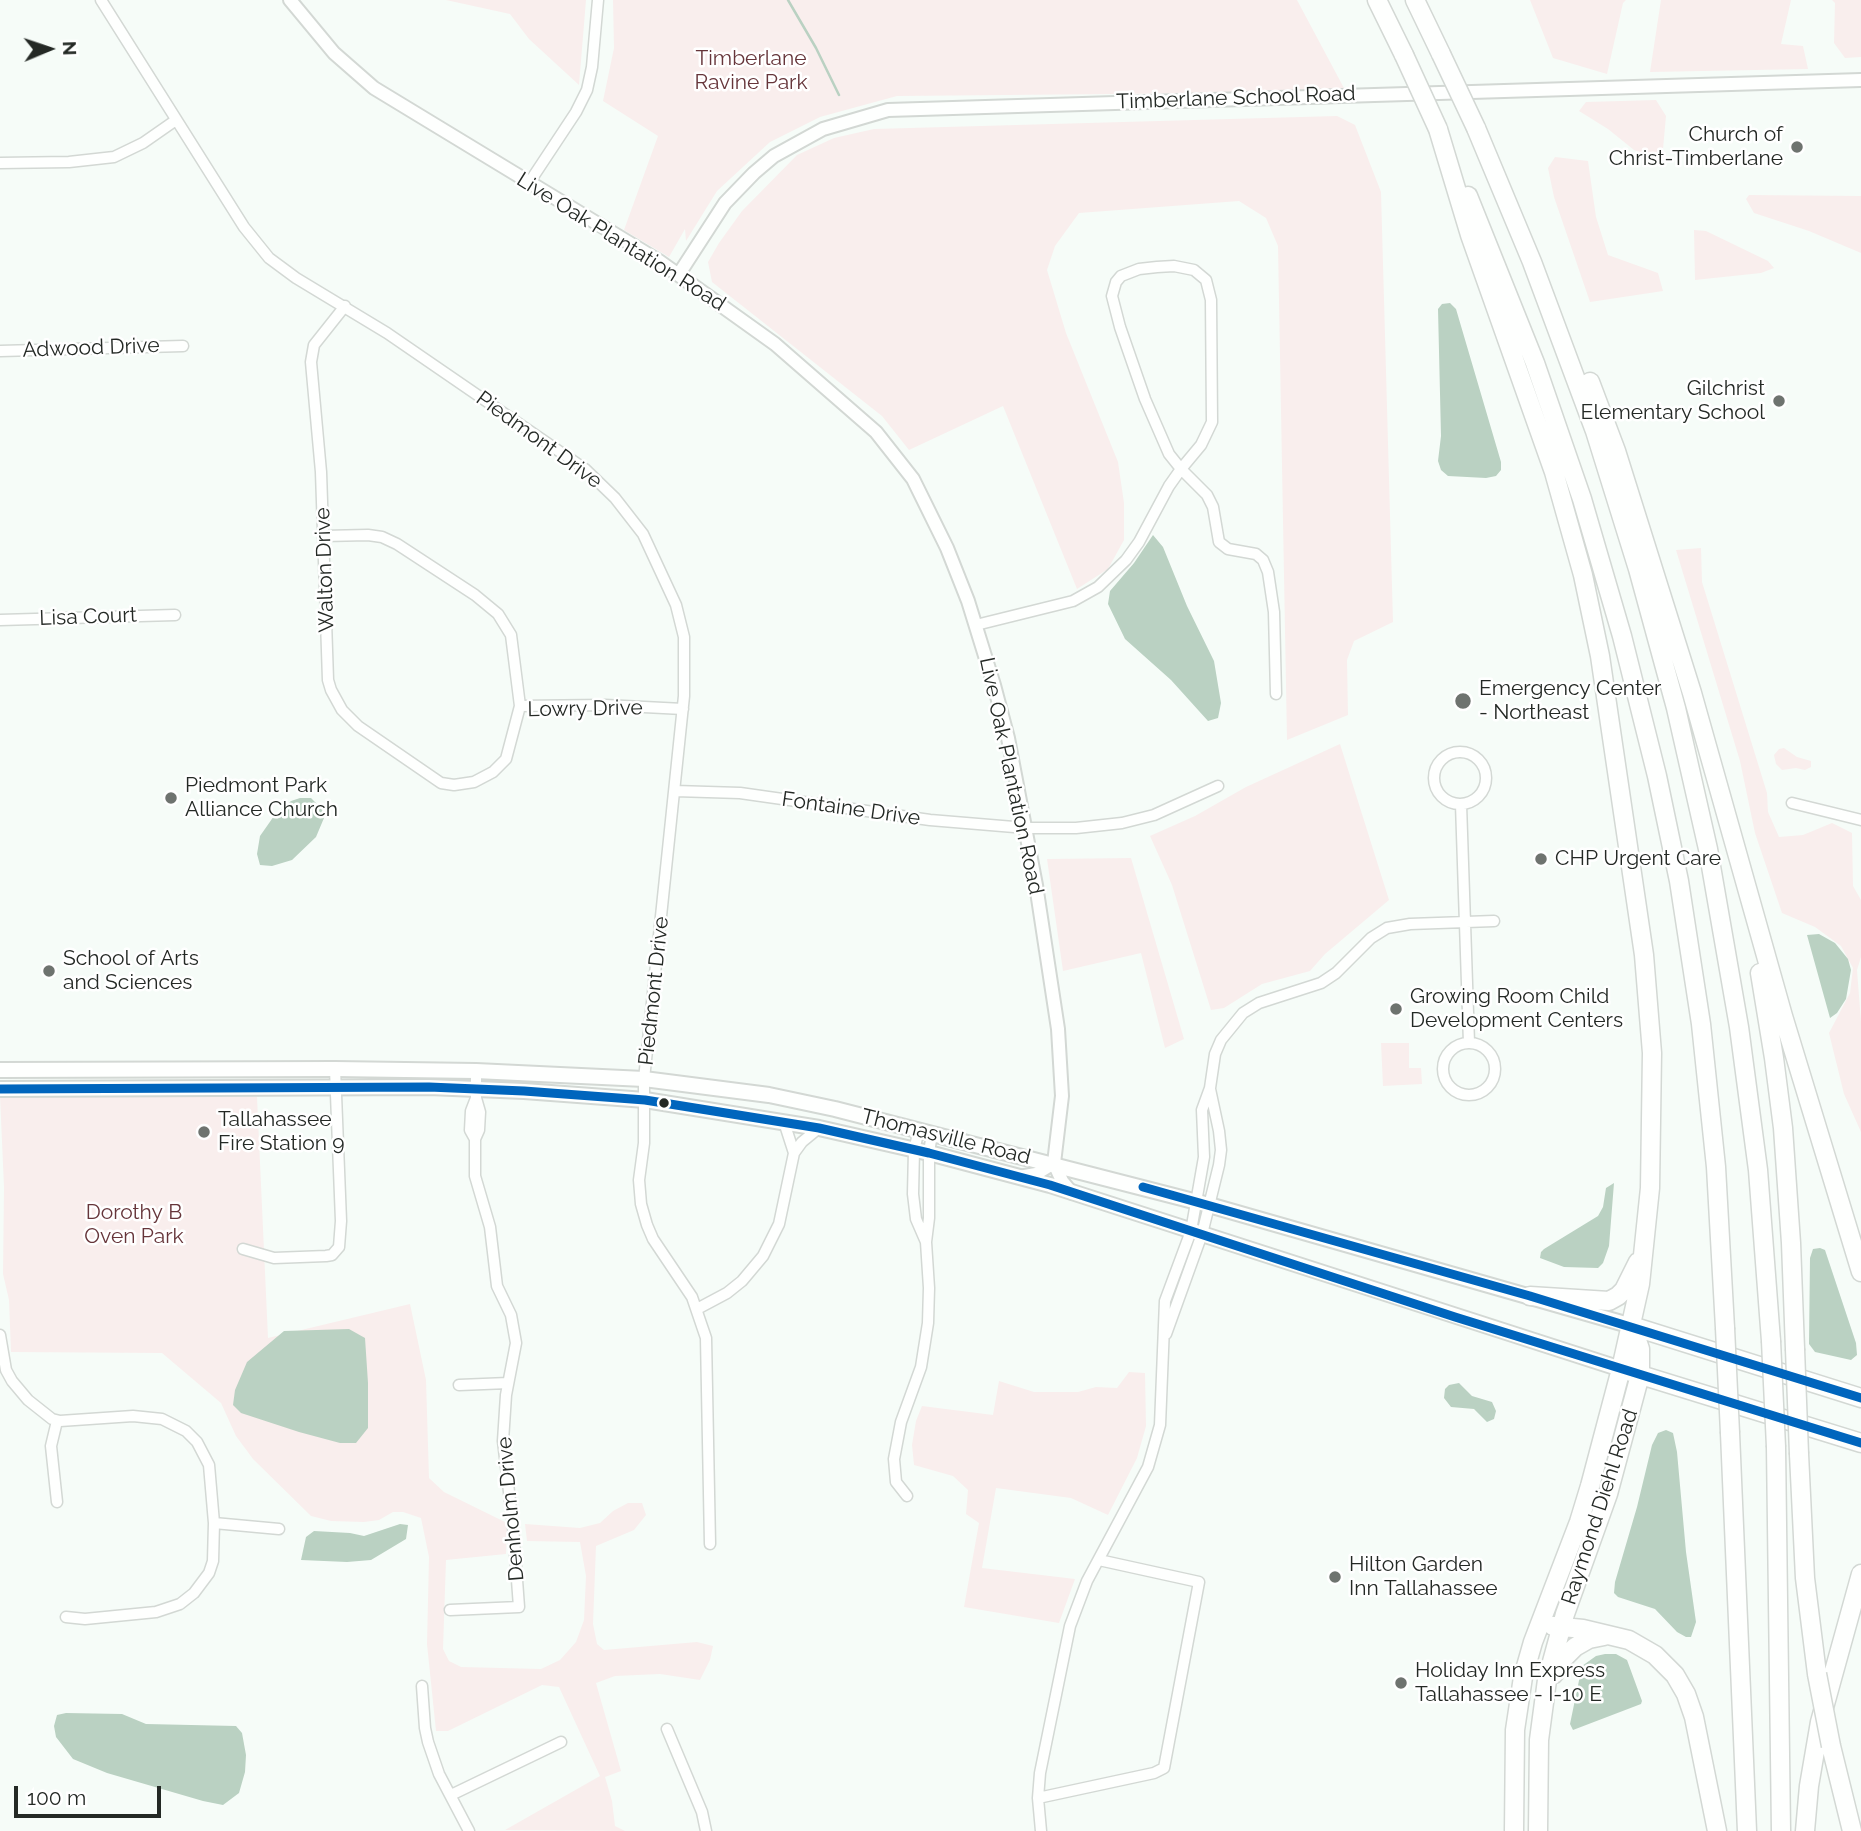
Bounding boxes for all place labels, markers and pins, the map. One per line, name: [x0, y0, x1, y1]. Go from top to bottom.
place label: Church of Christ-Timberlane: [1609, 122, 1783, 172]
marker: Church of Christ-Timberlane: [1789, 139, 1805, 155]
place label: Gilchrist Elementary School: [1581, 376, 1765, 426]
marker: Gilchrist Elementary School: [1771, 393, 1787, 409]
place label: Emergency Center - Northeast: [1479, 676, 1661, 726]
marker: Emergency Center - Northeast: [1453, 691, 1473, 711]
place label: Piedmont Park Alliance Church: [185, 773, 338, 823]
marker: Piedmont Park Alliance Church: [163, 790, 179, 806]
place label: CHP Urgent Care: [1555, 846, 1721, 872]
marker: CHP Urgent Care: [1533, 851, 1549, 867]
place label: School of Arts and Sciences: [63, 946, 199, 996]
marker: School of Arts and Sciences: [41, 963, 57, 979]
place label: Growing Room Child Development Centers: [1410, 984, 1623, 1034]
marker: Growing Room Child Development Centers: [1388, 1001, 1404, 1017]
unlabelled marker: [657, 1096, 671, 1110]
place label: Tallahassee Fire Station 9: [218, 1107, 345, 1157]
marker: Tallahassee Fire Station 9: [196, 1124, 212, 1140]
place label: Hilton Garden Inn Tallahassee: [1349, 1552, 1498, 1602]
marker: Hilton Garden Inn Tallahassee: [1327, 1569, 1343, 1585]
place label: Holiday Inn Express Tallahassee - I-10 E: [1415, 1658, 1605, 1708]
marker: Holiday Inn Express Tallahassee - I-10 E: [1393, 1675, 1409, 1691]

